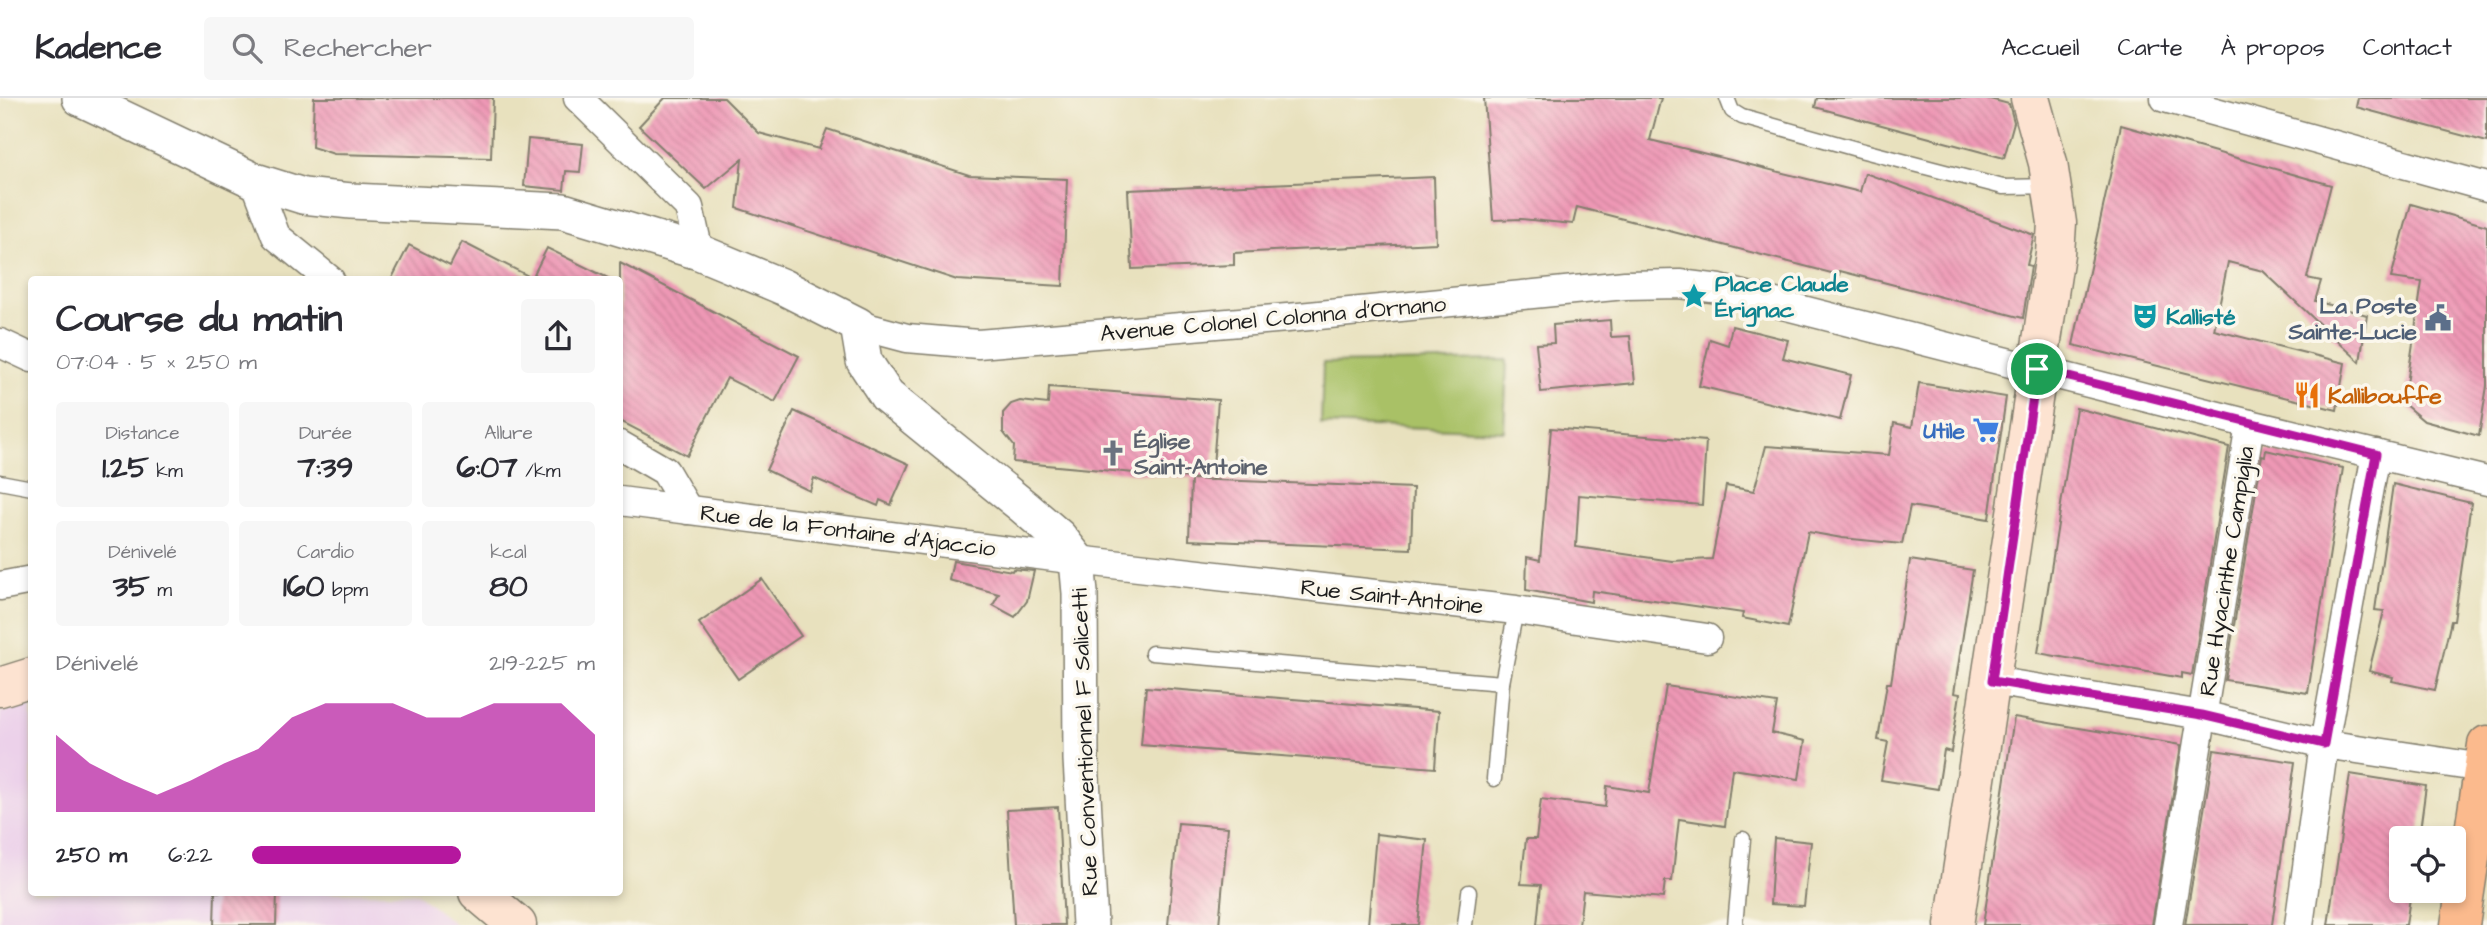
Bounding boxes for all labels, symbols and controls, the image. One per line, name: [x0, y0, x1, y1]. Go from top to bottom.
search box: [204, 17, 694, 80]
text: Kadence: [35, 25, 162, 71]
icon: search: [228, 29, 266, 67]
text: Rechercher: [284, 30, 432, 66]
text: Accueil: [2001, 31, 2080, 65]
text: Carte: [2118, 31, 2183, 65]
text: À propos: [2221, 31, 2325, 65]
text: Contact: [2363, 31, 2452, 65]
place label: Place Claude Érignac: [1715, 268, 1849, 327]
place icon: Place Claude Érignac: [1679, 281, 1709, 311]
street label: Avenue Colonel Colonna d'Ornano: [1099, 288, 1448, 350]
place label: La Poste Sainte-Lucie: [2288, 290, 2418, 348]
text: Course du matin: [56, 294, 342, 346]
button: share: [521, 299, 595, 373]
theatre icon: Kallisté: [2130, 301, 2160, 331]
place label: Kallisté: [2166, 301, 2236, 333]
public building icon: La Poste Sainte-Lucie: [2423, 303, 2453, 333]
pin: [2007, 339, 2067, 399]
text: 07:04 · 5 × 250 m: [56, 346, 257, 378]
icon: arrive: [2018, 350, 2056, 388]
restaurant icon: Kallibouffe: [2292, 380, 2322, 410]
place label: Kallibouffe: [2328, 380, 2442, 412]
place label: Utile: [1923, 415, 1966, 447]
supermarket icon: Utile: [1971, 415, 2001, 445]
text: Distance: [106, 420, 179, 447]
text: Durée: [299, 420, 352, 447]
text: Allure: [484, 420, 533, 447]
place label: Église Saint-Antoine: [1133, 425, 1268, 483]
church icon: Église Saint-Antoine: [1098, 438, 1128, 468]
street label: Rue Hyacinthe Campiglia: [2191, 444, 2264, 699]
text: 1.25: [102, 447, 149, 489]
text: 7:39: [298, 447, 353, 489]
text: 6:07: [457, 447, 518, 489]
text: km: [149, 458, 183, 485]
text: /km: [518, 458, 560, 485]
street label: Rue de la Fontaine d'Ajaccio: [698, 497, 997, 565]
text: Dénivelé: [108, 539, 177, 566]
text: Cardio: [297, 539, 354, 566]
text: kcal: [490, 539, 527, 566]
text: 35: [113, 566, 150, 608]
text: 160: [283, 566, 324, 608]
text: 80: [489, 566, 528, 608]
street label: Rue Saint-Antoine: [1299, 571, 1485, 622]
text: m: [150, 577, 172, 604]
text: bpm: [324, 577, 368, 604]
street label: Rue Conventionnel F Salicetti: [1064, 587, 1106, 896]
text: Dénivelé: [56, 647, 139, 679]
text: 219–225 m: [489, 647, 595, 679]
map controls: [2389, 826, 2466, 903]
button: locate: [2389, 826, 2466, 903]
text: 250 m: [56, 839, 127, 871]
text: 6:22: [168, 839, 213, 871]

